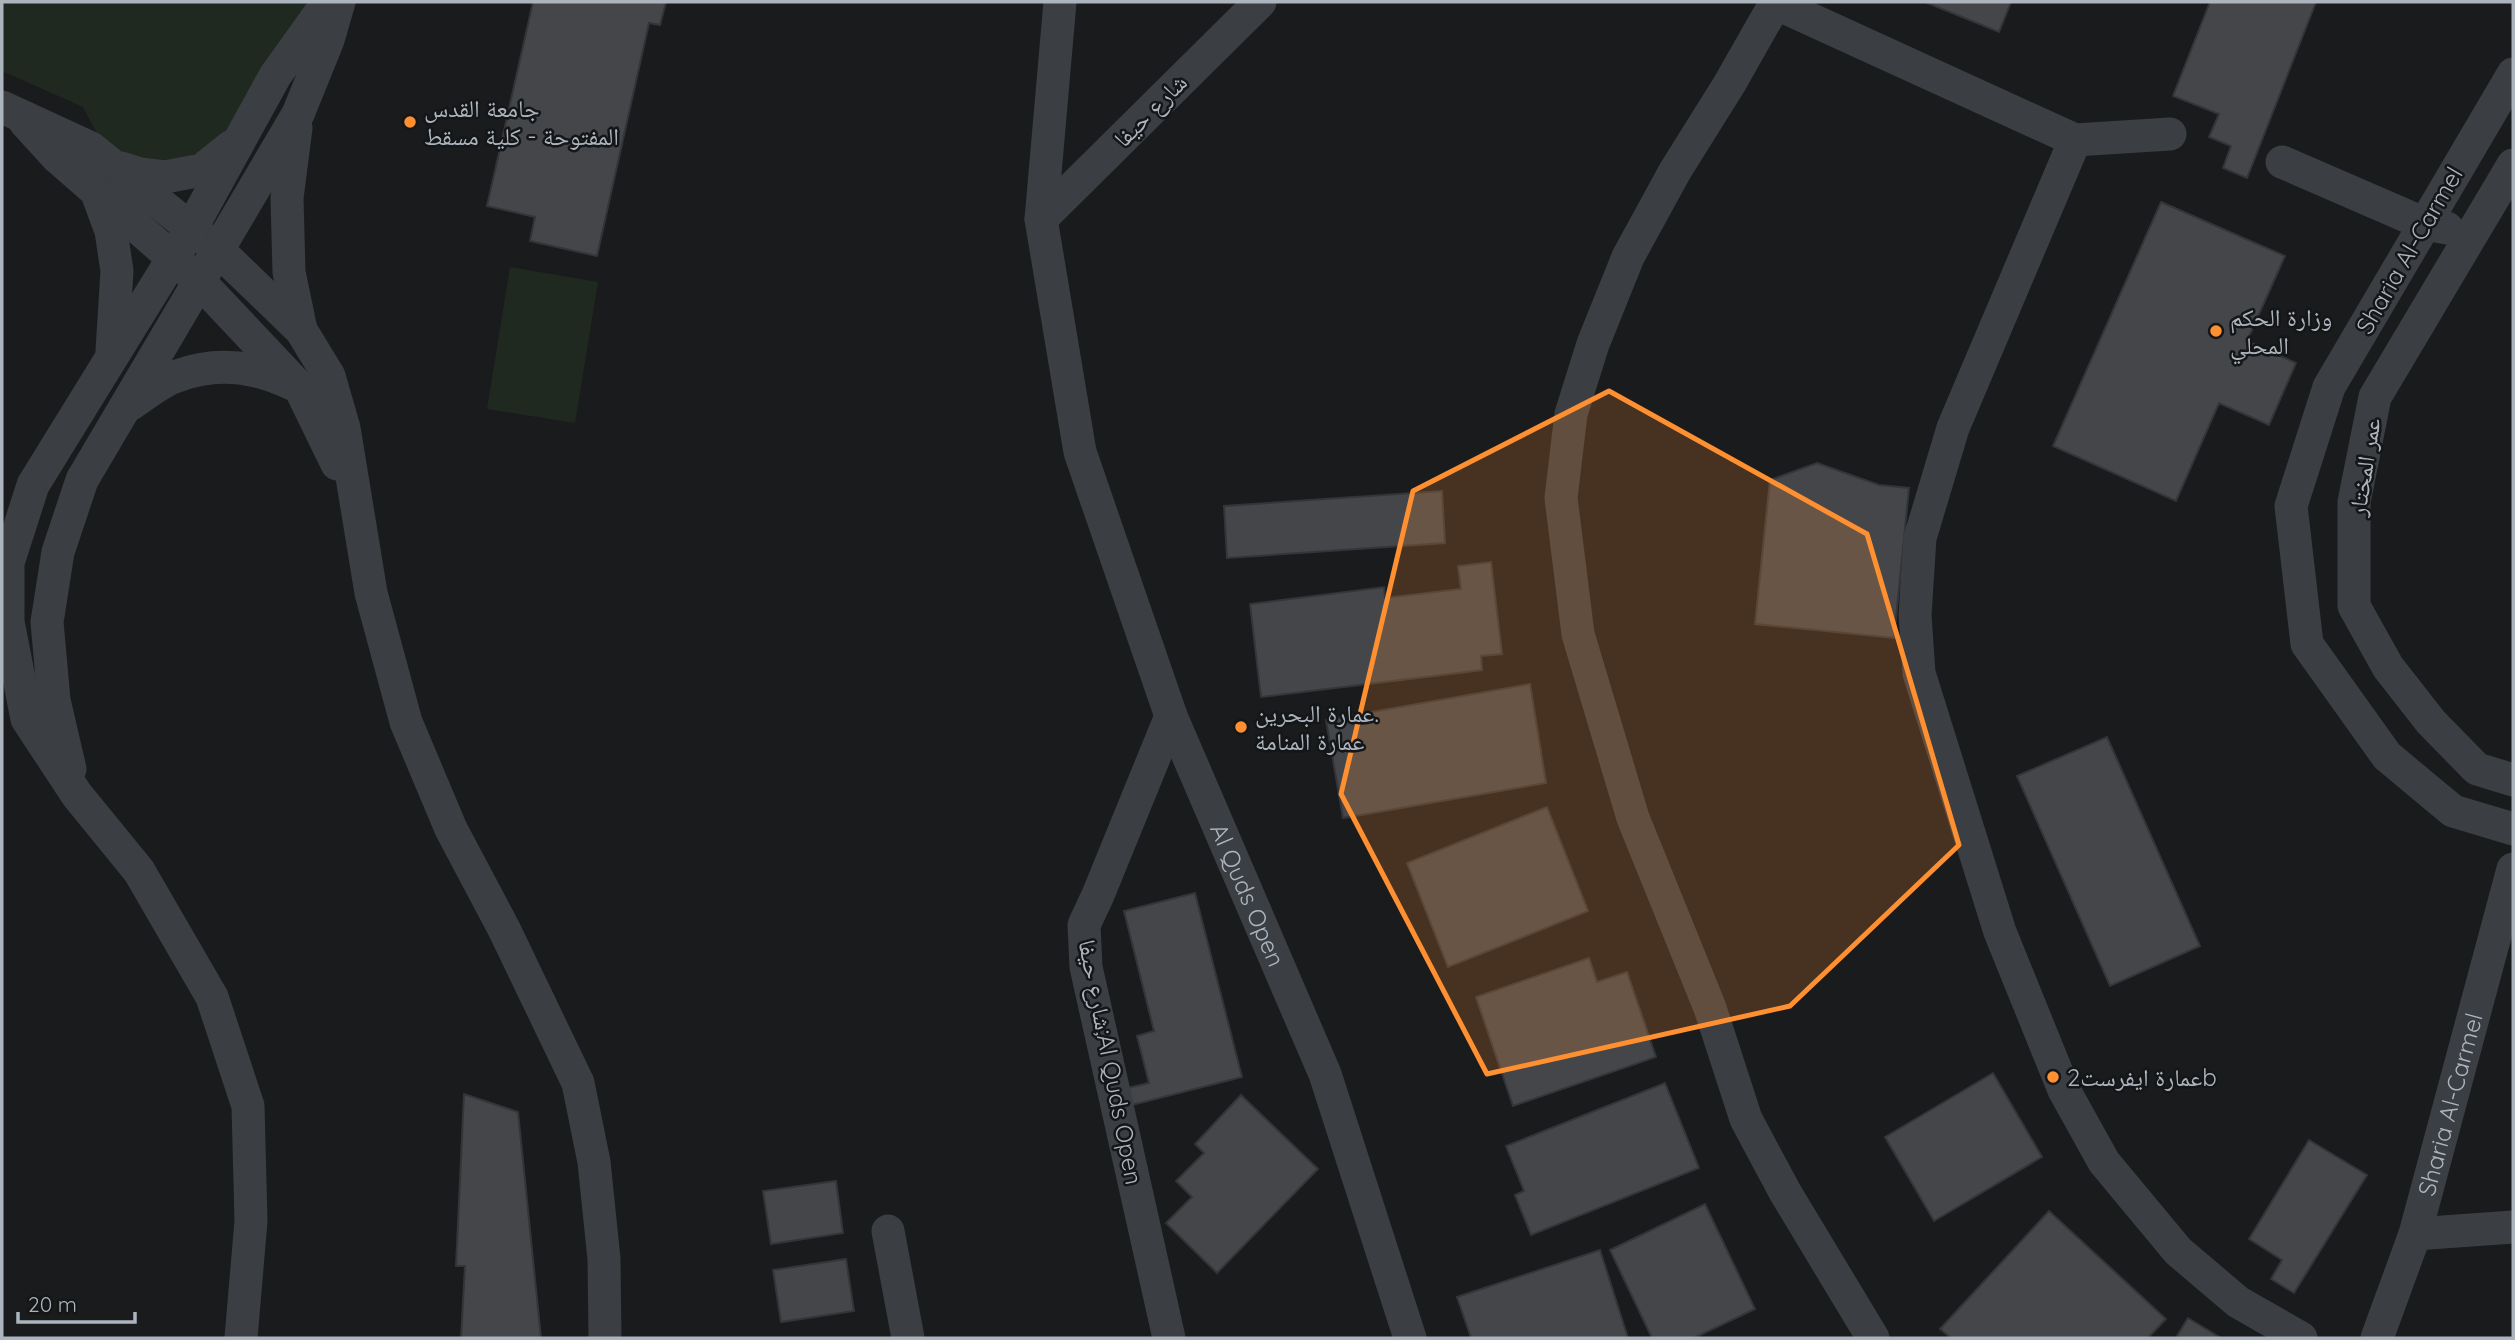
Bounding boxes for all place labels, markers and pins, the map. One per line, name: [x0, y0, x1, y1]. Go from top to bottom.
place label: جامعة القدس المفتوحة - كلية مسقط: [424, 93, 619, 151]
marker: جامعة القدس المفتوحة - كلية مسقط: [402, 114, 418, 130]
place label: وزارة الحكم المحلي: [2230, 302, 2332, 365]
marker: وزارة الحكم المحلي: [2208, 323, 2224, 339]
place label: عمارة البحرين. عمارة المنامة: [1255, 698, 1379, 756]
marker: عمارة البحرين. عمارة المنامة: [1233, 719, 1249, 735]
place label: عمارة ايفرست2b: [2067, 1062, 2217, 1092]
marker: عمارة ايفرست2b: [2045, 1069, 2061, 1085]

